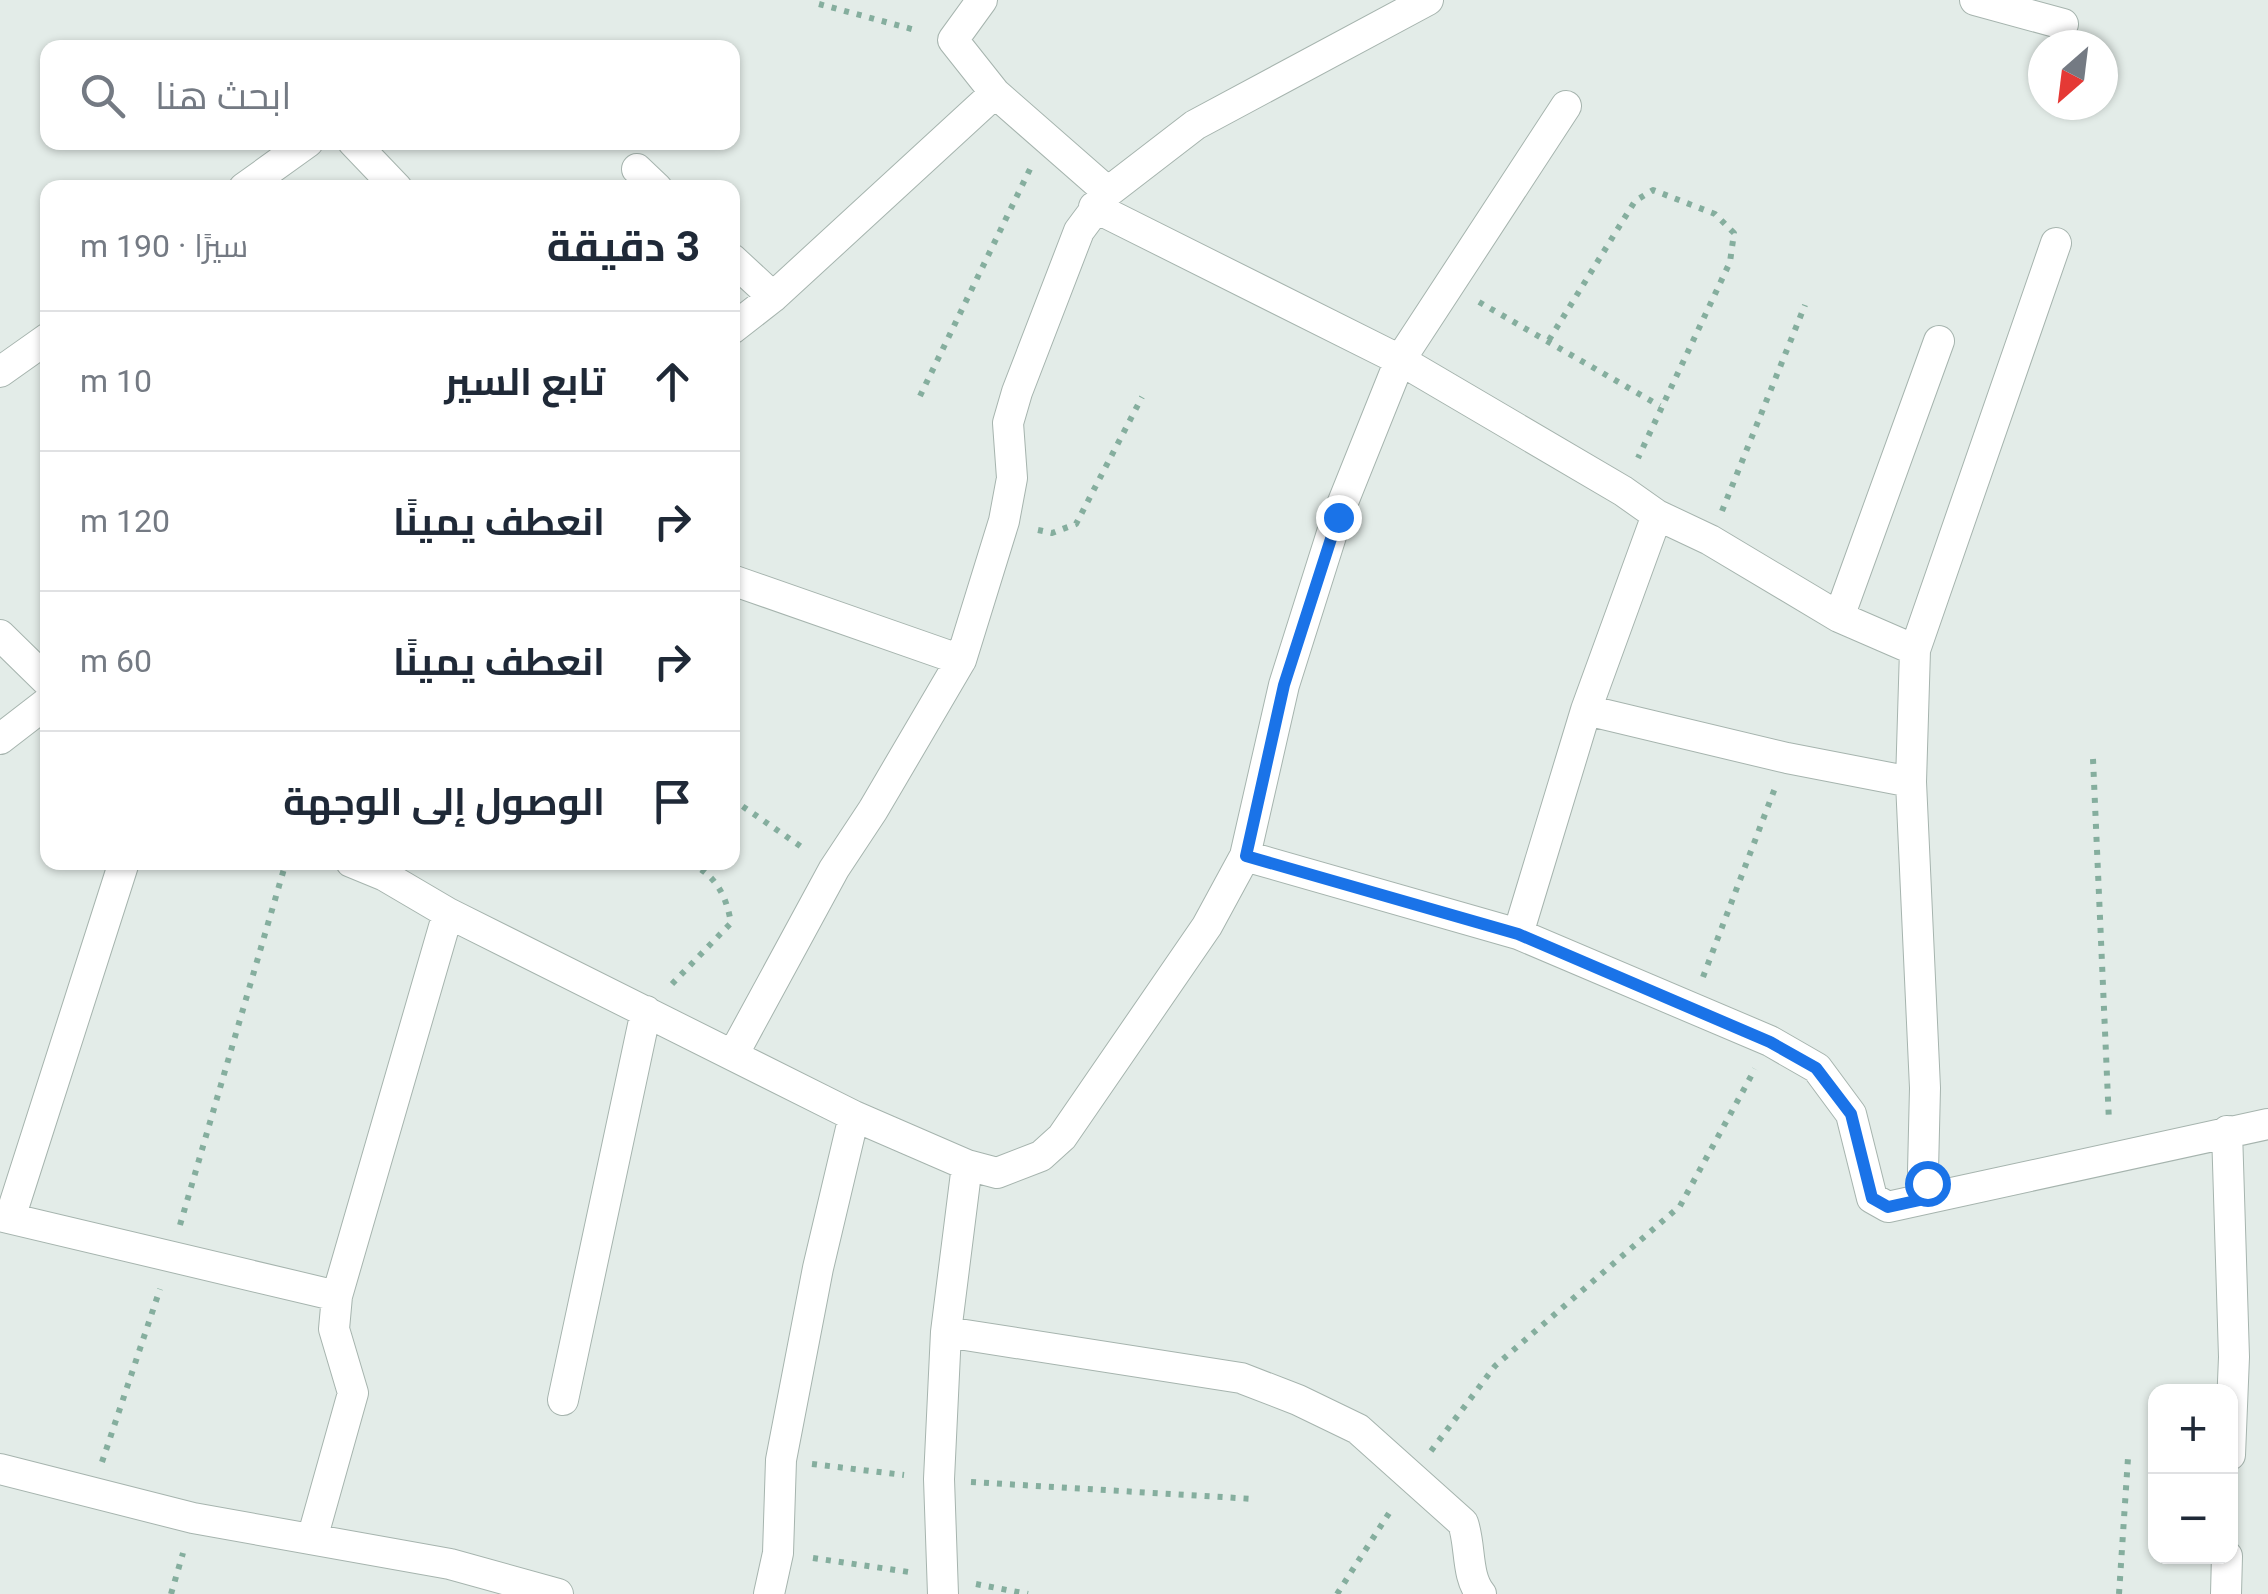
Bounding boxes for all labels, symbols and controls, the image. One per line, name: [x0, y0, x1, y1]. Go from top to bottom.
north arrow: [2028, 30, 2118, 120]
search box: [40, 40, 740, 150]
icon: search: [75, 68, 130, 123]
text: ابحث هنا: [155, 74, 291, 118]
text: 3 دقيقة: [547, 222, 700, 271]
text: سيرًا · 190 m: [80, 227, 248, 265]
icon: ahead: [645, 354, 700, 409]
text: تابع السير: [444, 360, 605, 404]
text: 10 m: [80, 362, 152, 400]
icon: right: [645, 494, 700, 549]
route end: [1316, 495, 1362, 541]
text: انعطف يمينًا: [393, 500, 605, 544]
text: 120 m: [80, 502, 170, 540]
icon: right: [645, 634, 700, 689]
text: انعطف يمينًا: [393, 640, 605, 684]
text: 60 m: [80, 642, 152, 680]
icon: arrive: [645, 774, 700, 829]
text: الوصول إلى الوجهة: [283, 780, 605, 824]
route start: [1905, 1161, 1951, 1207]
map controls: [2148, 1384, 2238, 1564]
button: +: [2148, 1384, 2238, 1474]
button: −: [2148, 1474, 2238, 1564]

